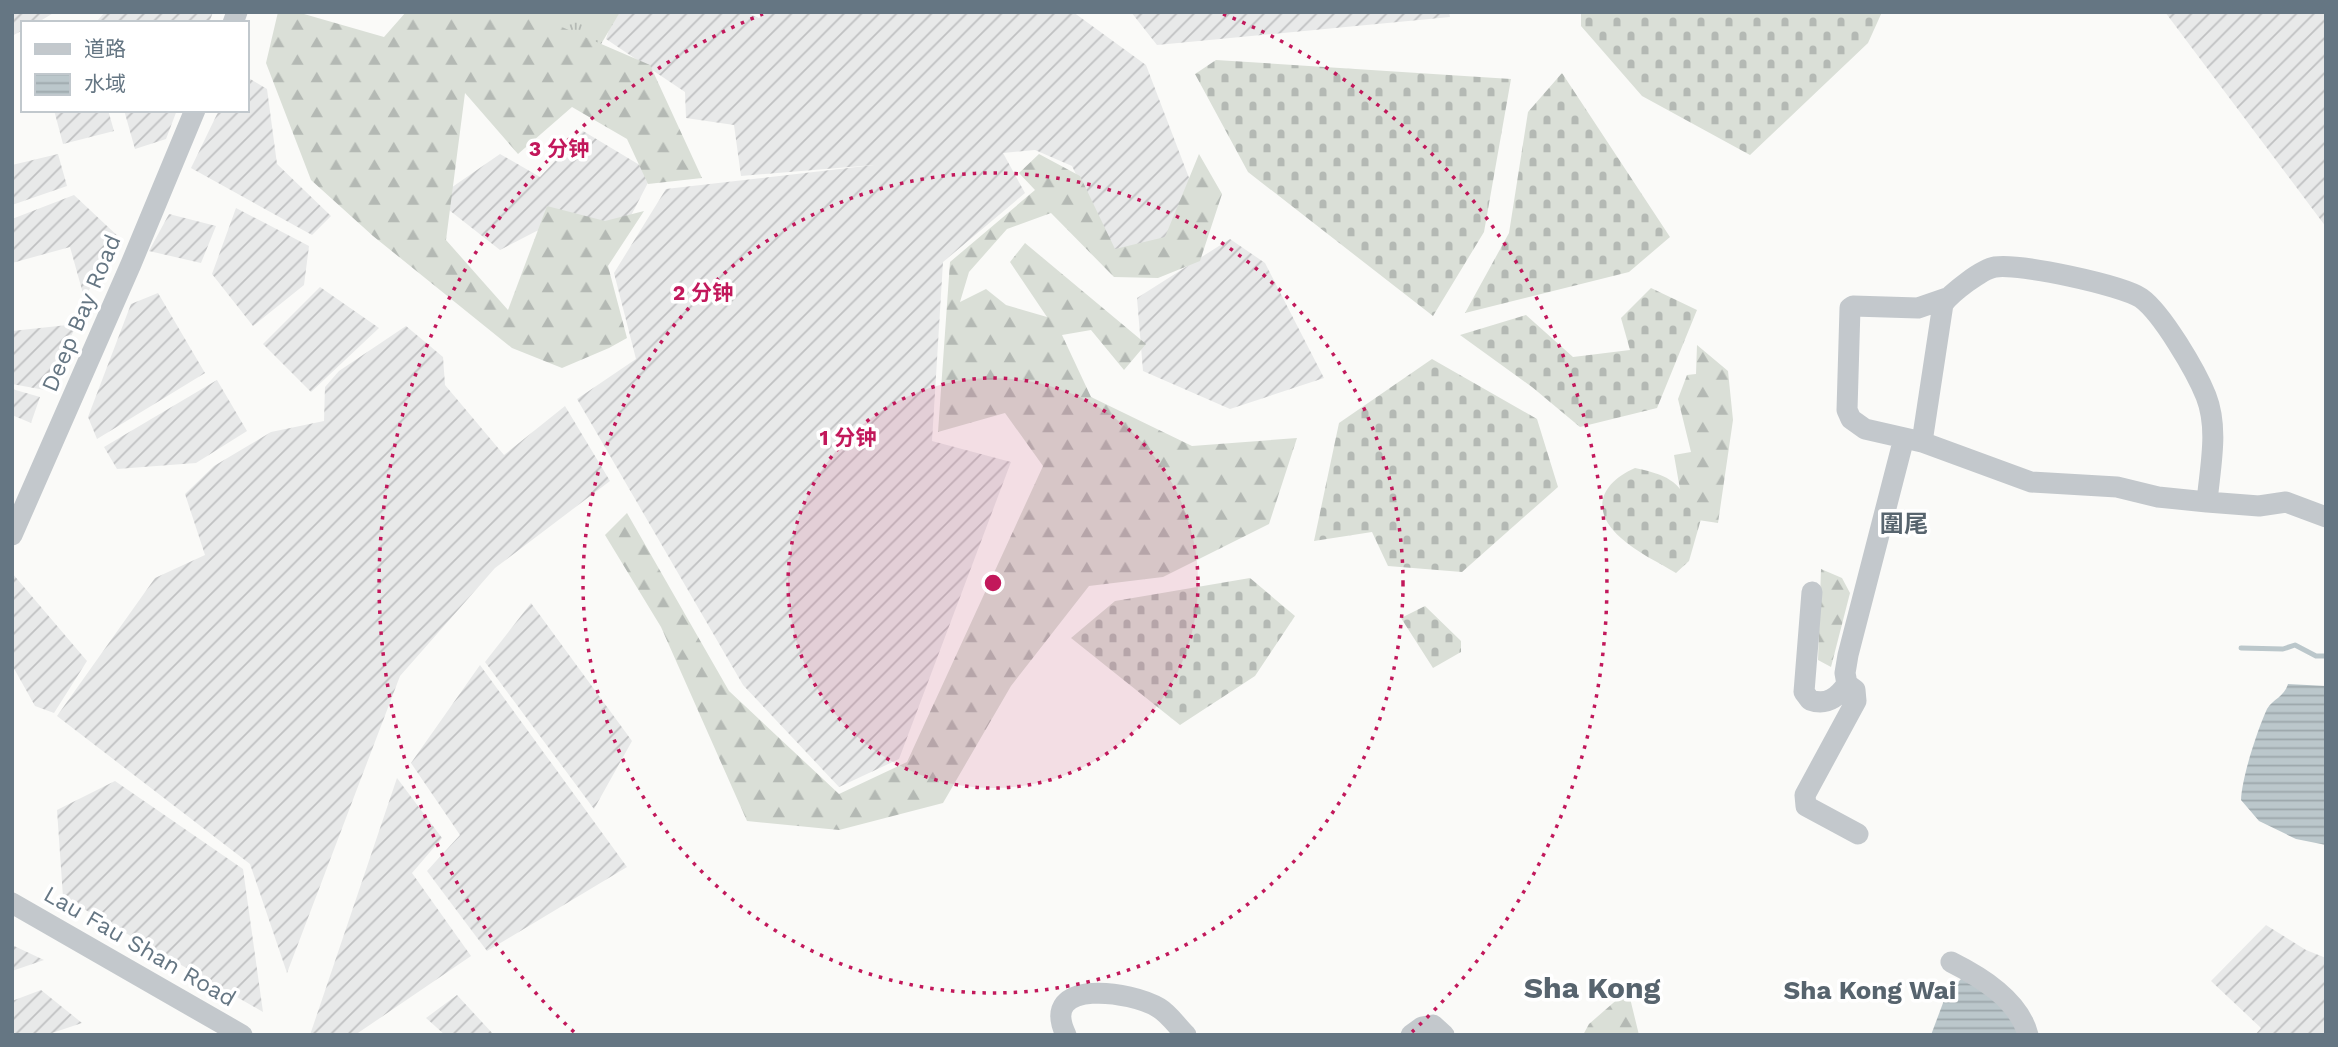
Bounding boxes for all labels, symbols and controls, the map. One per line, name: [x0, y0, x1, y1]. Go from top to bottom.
legend: [21, 21, 248, 112]
text: 道路: [84, 36, 126, 61]
text: 水域: [84, 71, 126, 96]
text: 3 分钟: [529, 136, 589, 161]
street label: Deep Bay Road: [36, 231, 127, 396]
text: 2 分钟: [673, 280, 733, 305]
text: 1 分钟: [819, 425, 877, 450]
district label: 圍尾: [1880, 510, 1928, 538]
centre of rings: [981, 571, 1005, 595]
street label: Lau Fau Shan Road: [39, 881, 240, 1012]
district label: Sha Kong: [1524, 970, 1660, 1005]
district label: Sha Kong Wai: [1784, 975, 1956, 1005]

